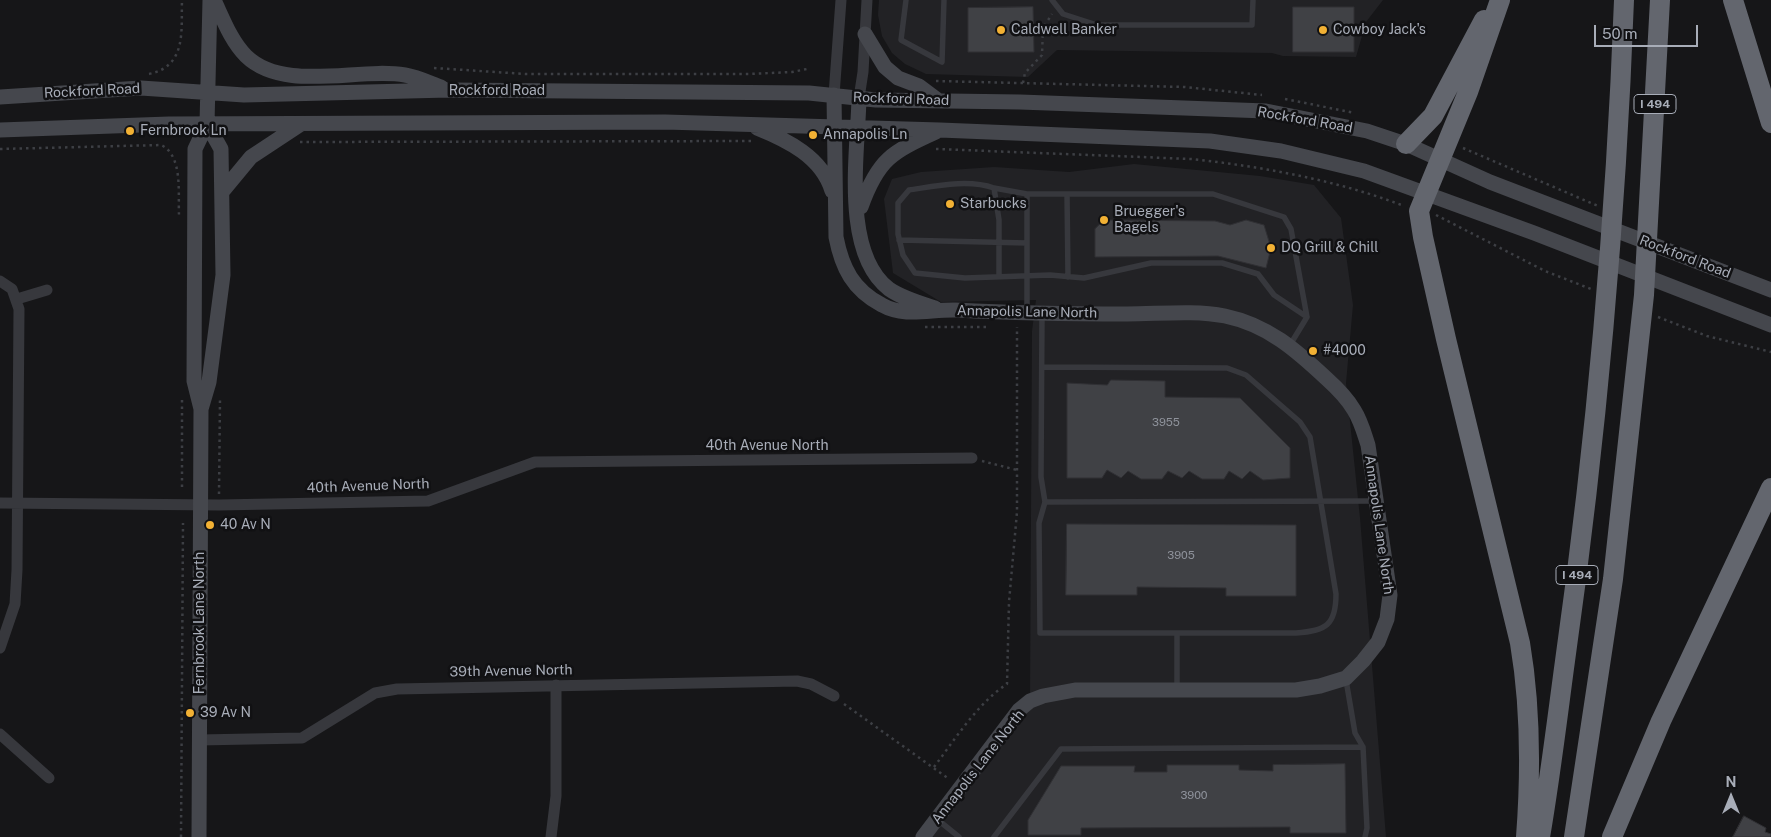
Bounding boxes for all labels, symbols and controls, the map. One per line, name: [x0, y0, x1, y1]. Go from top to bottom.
scale bar: [1596, 15, 1700, 47]
place label: Caldwell Banker: [1011, 22, 1117, 38]
place label: Cowboy Jack's: [1333, 22, 1426, 38]
marker: Caldwell Banker: [995, 24, 1007, 36]
marker: Cowboy Jack's: [1317, 24, 1329, 36]
text: 50 m: [1602, 25, 1637, 42]
street label: Rockford Road: [43, 80, 141, 102]
street label: Rockford Road: [449, 83, 545, 99]
street label: Rockford Road: [853, 89, 949, 109]
road number: I 494: [1634, 95, 1676, 114]
street label: Rockford Road: [1256, 103, 1354, 137]
place label: Fernbrook Ln: [140, 123, 227, 139]
marker: Fernbrook Ln: [124, 125, 136, 137]
place label: Annapolis Ln: [823, 127, 907, 143]
marker: Annapolis Ln: [807, 129, 819, 141]
place label: Starbucks: [960, 196, 1026, 212]
marker: Starbucks: [944, 198, 956, 210]
place label: Bruegger's Bagels: [1114, 204, 1185, 236]
marker: Bruegger's Bagels: [1098, 214, 1110, 226]
street label: Rockford Road: [1637, 232, 1733, 282]
place label: DQ Grill & Chill: [1281, 240, 1378, 256]
marker: DQ Grill & Chill: [1265, 242, 1277, 254]
street label: Annapolis Lane North: [957, 302, 1097, 322]
place label: #4000: [1323, 343, 1366, 359]
marker: #4000: [1307, 345, 1319, 357]
house number: 3955: [1152, 416, 1180, 430]
street label: 40th Avenue North: [706, 438, 828, 454]
street label: Annapolis Lane North: [1361, 454, 1397, 596]
street label: 40th Avenue North: [306, 475, 430, 497]
place label: 40 Av N: [220, 517, 271, 533]
marker: 40 Av N: [204, 519, 216, 531]
house number: 3905: [1167, 549, 1195, 563]
street label: Fernbrook Lane North: [192, 552, 208, 694]
road number: I 494: [1556, 566, 1598, 584]
street label: 39th Avenue North: [449, 662, 573, 680]
place label: 39 Av N: [200, 705, 251, 721]
marker: 39 Av N: [184, 707, 196, 719]
street label: Annapolis Lane North: [928, 707, 1028, 827]
north arrow: [1706, 772, 1756, 822]
text: N: [1726, 774, 1736, 790]
house number: 3900: [1180, 789, 1208, 803]

